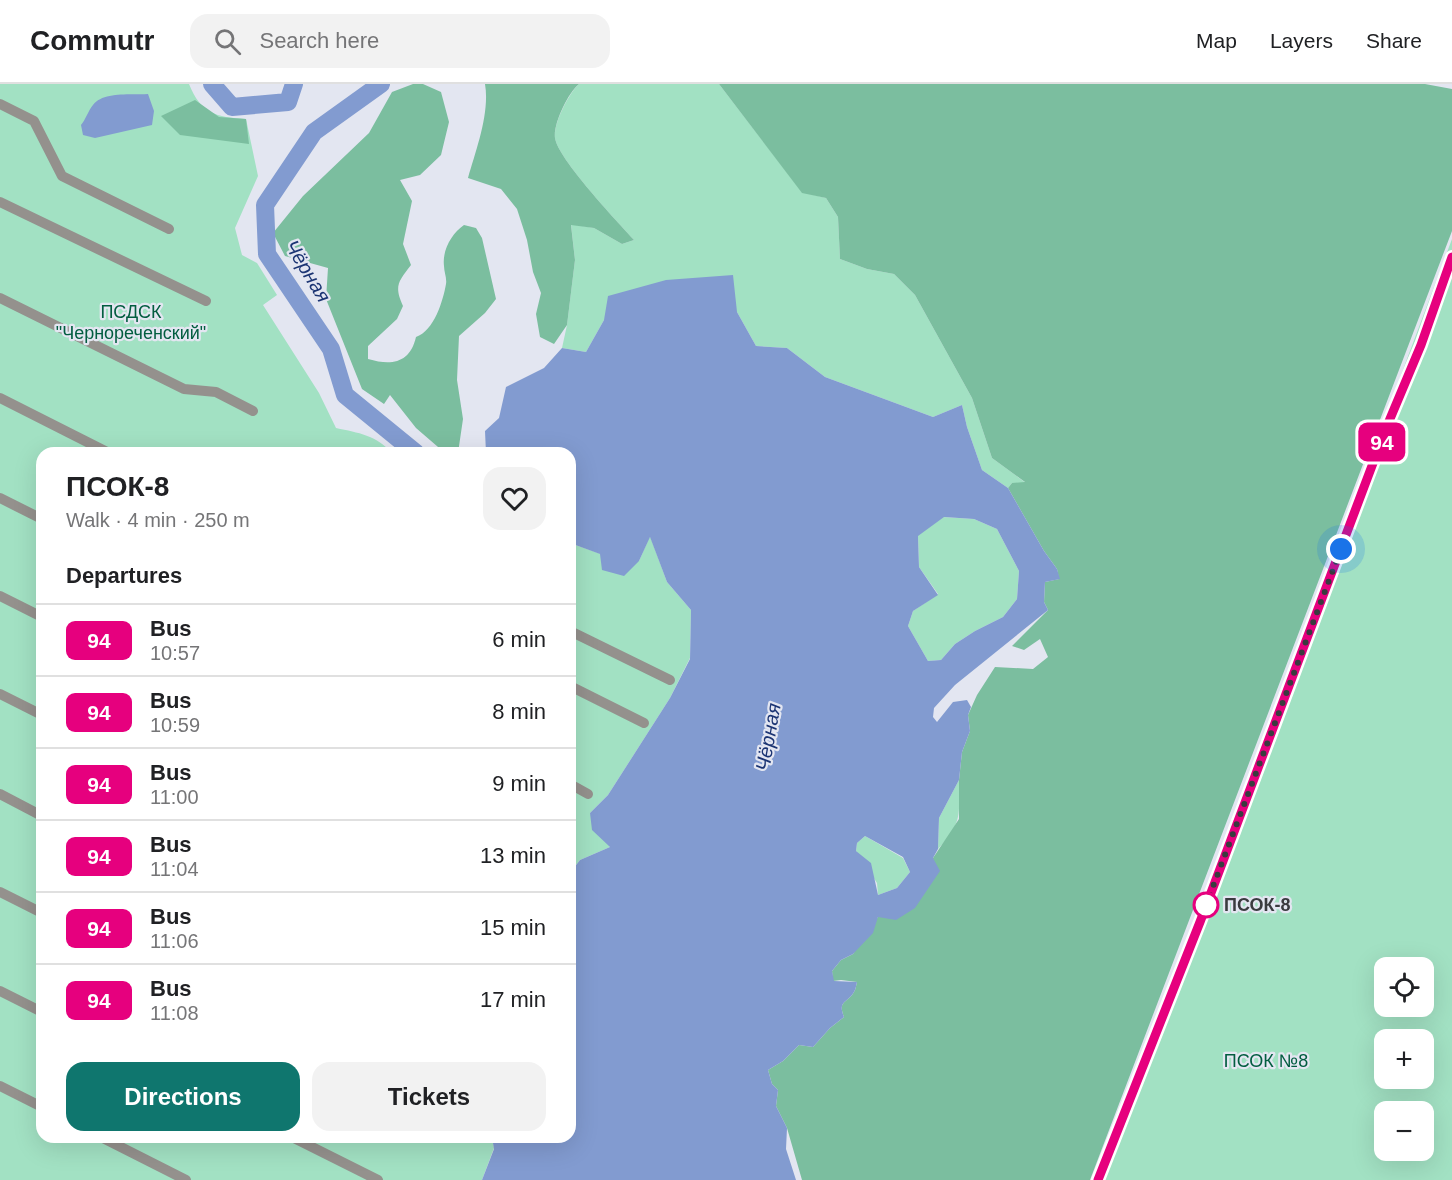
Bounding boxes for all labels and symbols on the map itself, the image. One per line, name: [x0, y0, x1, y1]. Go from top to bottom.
water label: Чёрная: [281, 236, 335, 306]
park label: ПСДСК "Чернореченский": [56, 302, 206, 343]
line badge: 94: [1355, 422, 1409, 462]
your location: [1326, 534, 1356, 564]
water label: Чёрная: [751, 701, 785, 773]
marker: ПСОК-8: [1193, 892, 1219, 918]
place label: ПСОК-8: [1224, 895, 1290, 915]
park label: ПСОК №8: [1224, 1051, 1308, 1071]

